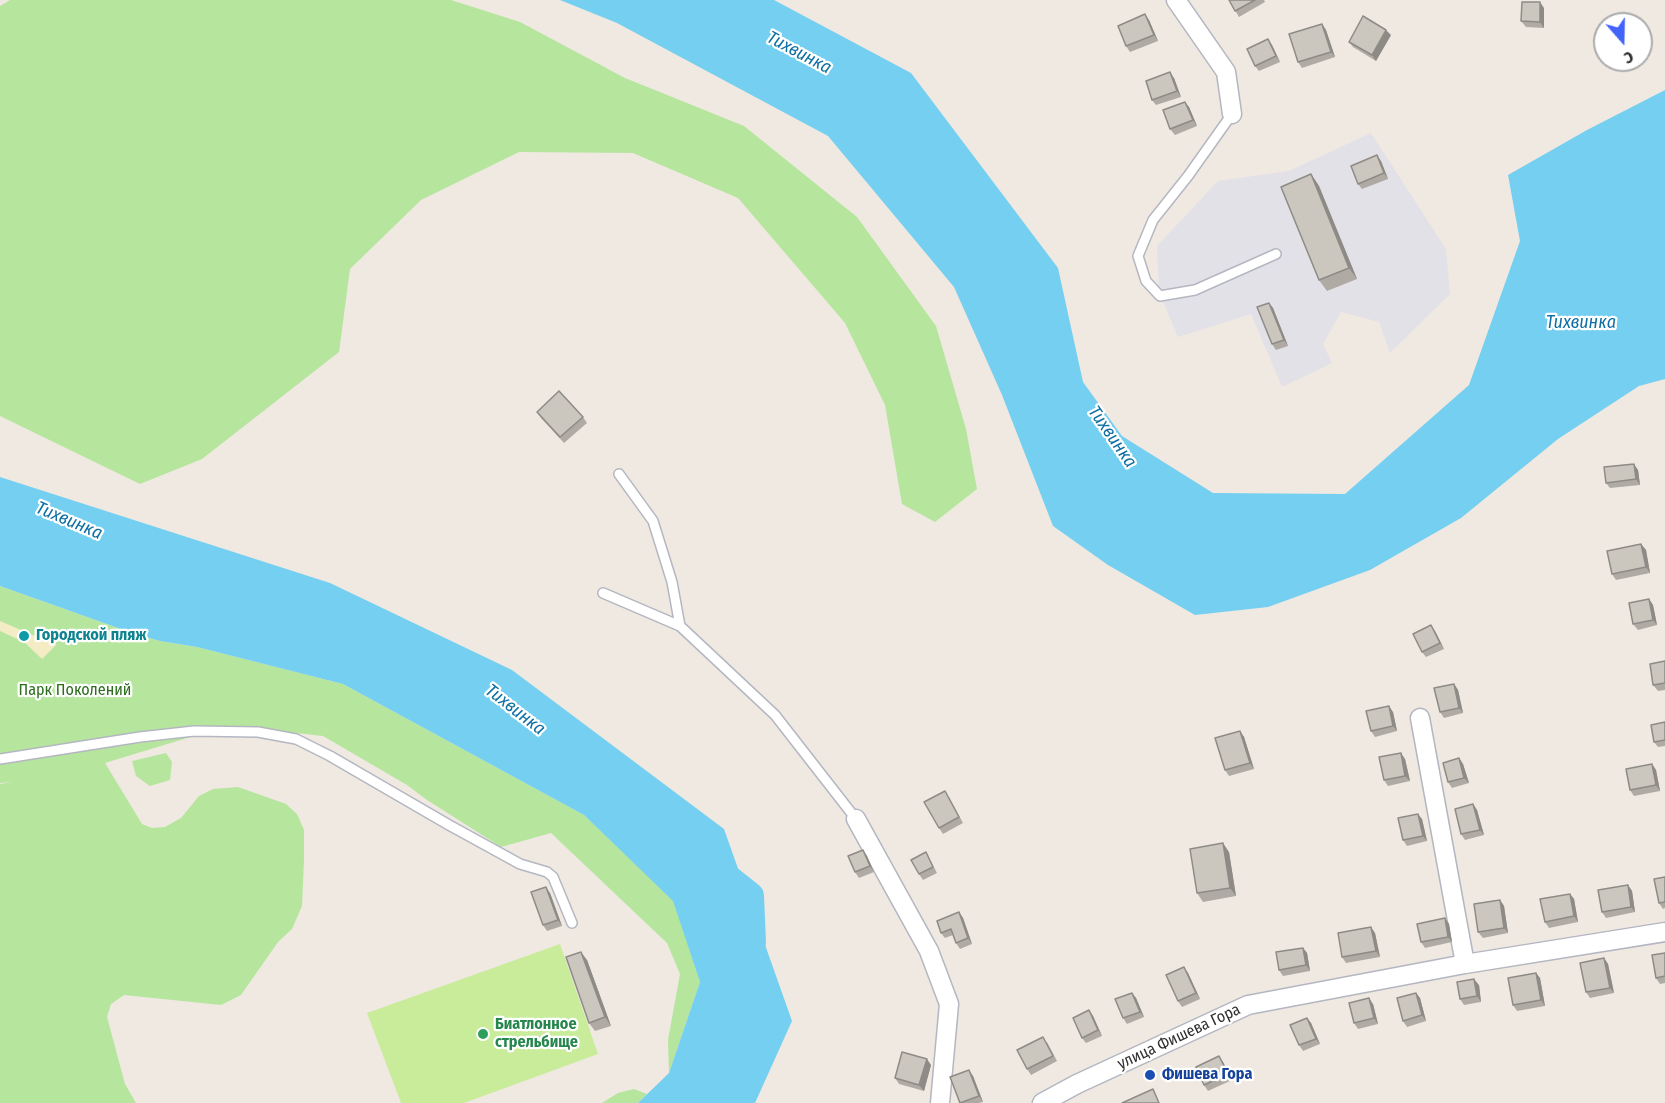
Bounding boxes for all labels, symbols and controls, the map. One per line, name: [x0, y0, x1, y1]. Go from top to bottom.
north arrow: [1593, 12, 1653, 72]
water label: Тихвинка: [763, 27, 835, 79]
text: С: [1621, 47, 1636, 68]
water label: Тихвинка: [1546, 312, 1616, 334]
water label: Тихвинка: [1083, 402, 1141, 472]
water label: Тихвинка: [33, 497, 105, 545]
place label: Городской пляж: [36, 626, 146, 646]
marker: Городской пляж: [17, 629, 31, 643]
water label: Тихвинка: [481, 680, 549, 740]
park label: Парк Поколений: [19, 681, 131, 701]
street label: улица Фишева Гора: [1114, 1000, 1244, 1074]
place label: Биатлонное стрельбище: [495, 1015, 578, 1053]
marker: Биатлонное стрельбище: [476, 1027, 490, 1041]
place label: Фишева Гора: [1162, 1065, 1252, 1085]
marker: Фишева Гора: [1143, 1068, 1157, 1082]

